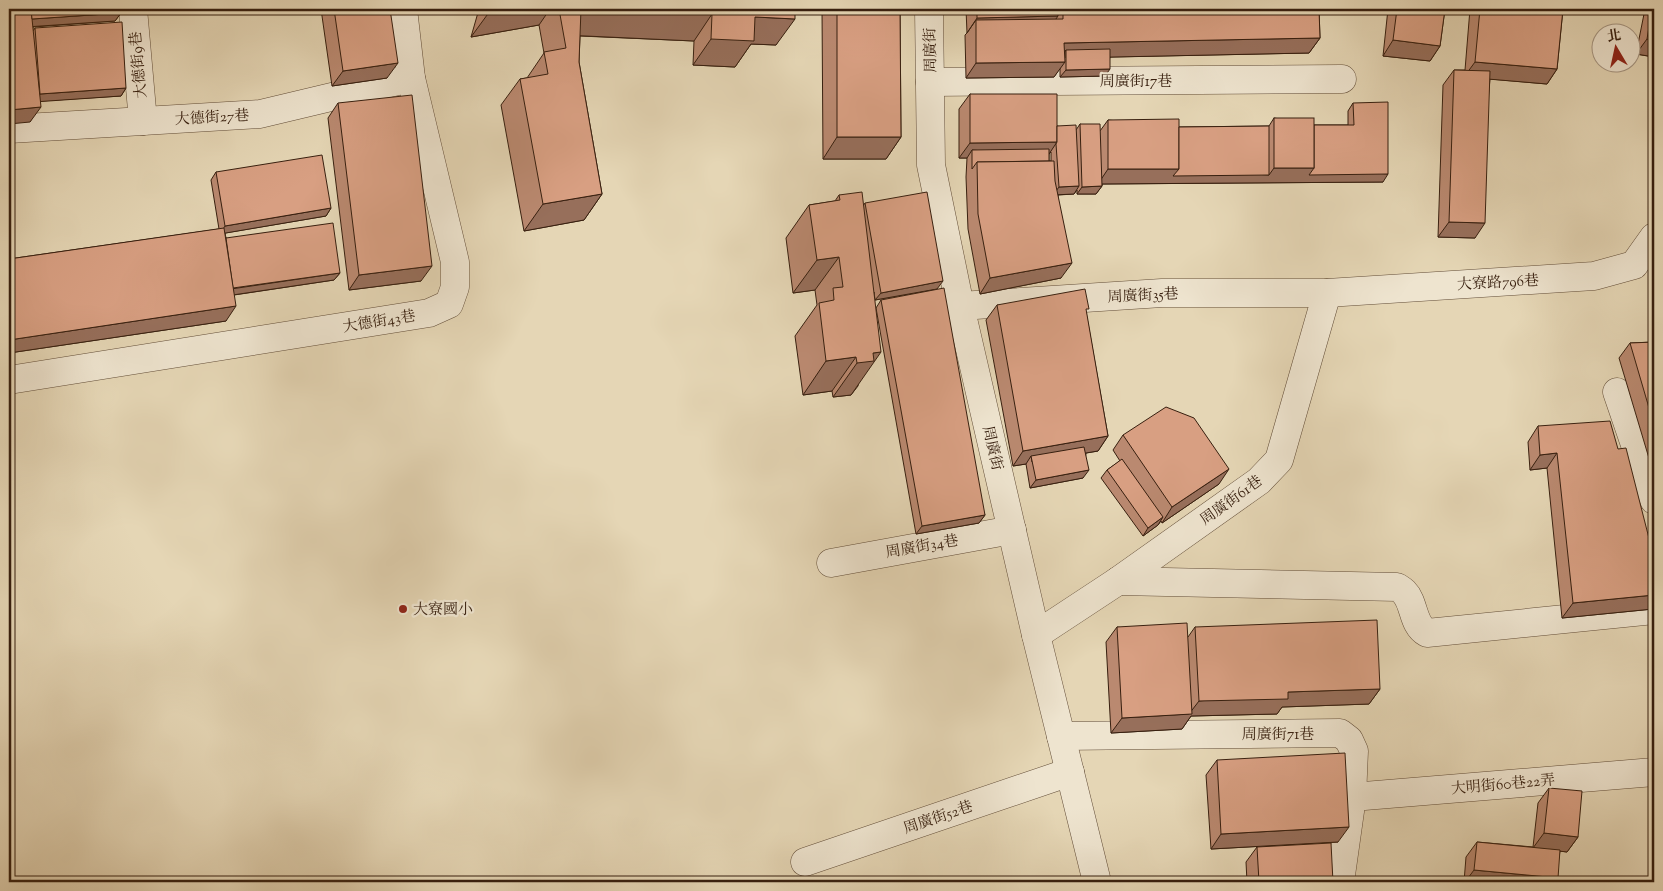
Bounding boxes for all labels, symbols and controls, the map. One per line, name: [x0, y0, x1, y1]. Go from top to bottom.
north arrow: [1590, 22, 1640, 72]
text: 北: [1606, 26, 1623, 48]
street label: 周廣街: [921, 27, 942, 73]
street label: 大德街9巷: [126, 30, 153, 99]
street label: 周廣街17巷: [1100, 72, 1172, 93]
street label: 大德街27巷: [174, 106, 250, 131]
street label: 大寮路796巷: [1457, 271, 1540, 296]
street label: 周廣街35巷: [1107, 284, 1179, 309]
street label: 大德街43巷: [341, 306, 417, 339]
street label: 周廣街: [976, 424, 1007, 473]
street label: 周廣街61巷: [1196, 471, 1267, 531]
street label: 周廣街34巷: [884, 531, 960, 564]
place label: 大寮國小: [413, 600, 473, 621]
marker: 大寮國小: [397, 603, 409, 615]
street label: 周廣街71巷: [1242, 725, 1314, 746]
street label: 大明街60巷22弄: [1450, 770, 1556, 801]
street label: 周廣街52巷: [901, 797, 976, 840]

